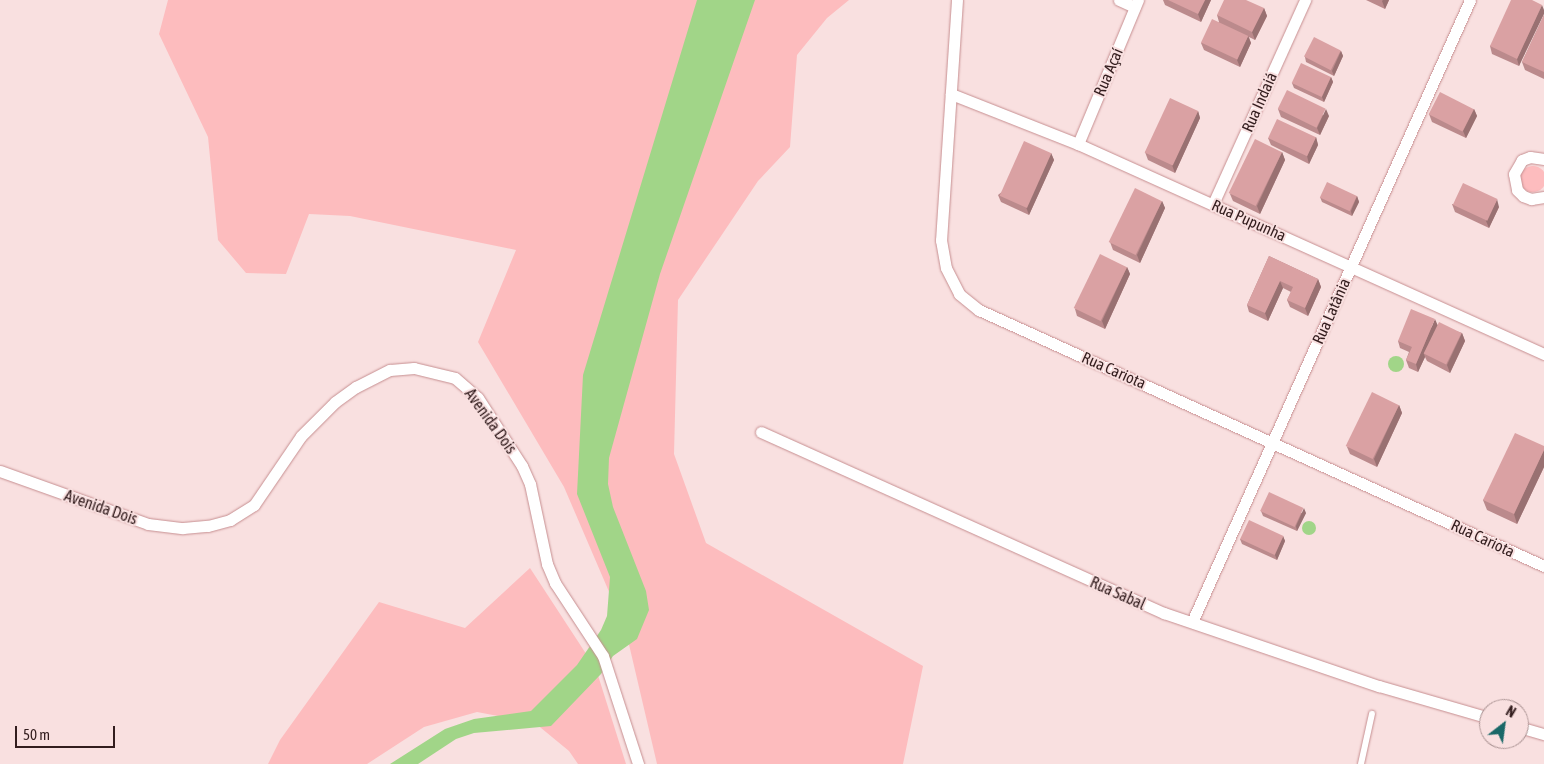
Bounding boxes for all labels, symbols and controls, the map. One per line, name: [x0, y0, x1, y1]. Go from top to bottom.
street label: Rua Açaí: [1089, 45, 1127, 99]
street label: Rua Indaiá: [1237, 69, 1281, 135]
street label: Rua Pupunha: [1209, 195, 1289, 245]
street label: Rua Latânia: [1308, 275, 1354, 347]
street label: Rua Cariota: [1079, 347, 1149, 393]
street label: Avenida Dois: [461, 385, 521, 457]
street label: Avenida Dois: [62, 486, 140, 528]
street label: Rua Cariota: [1448, 515, 1518, 561]
street label: Rua Sabal: [1087, 572, 1149, 614]
north arrow: [1479, 699, 1529, 749]
text: N: [1503, 703, 1519, 721]
scale bar: [18, 716, 118, 748]
text: 50 m: [23, 726, 50, 743]

